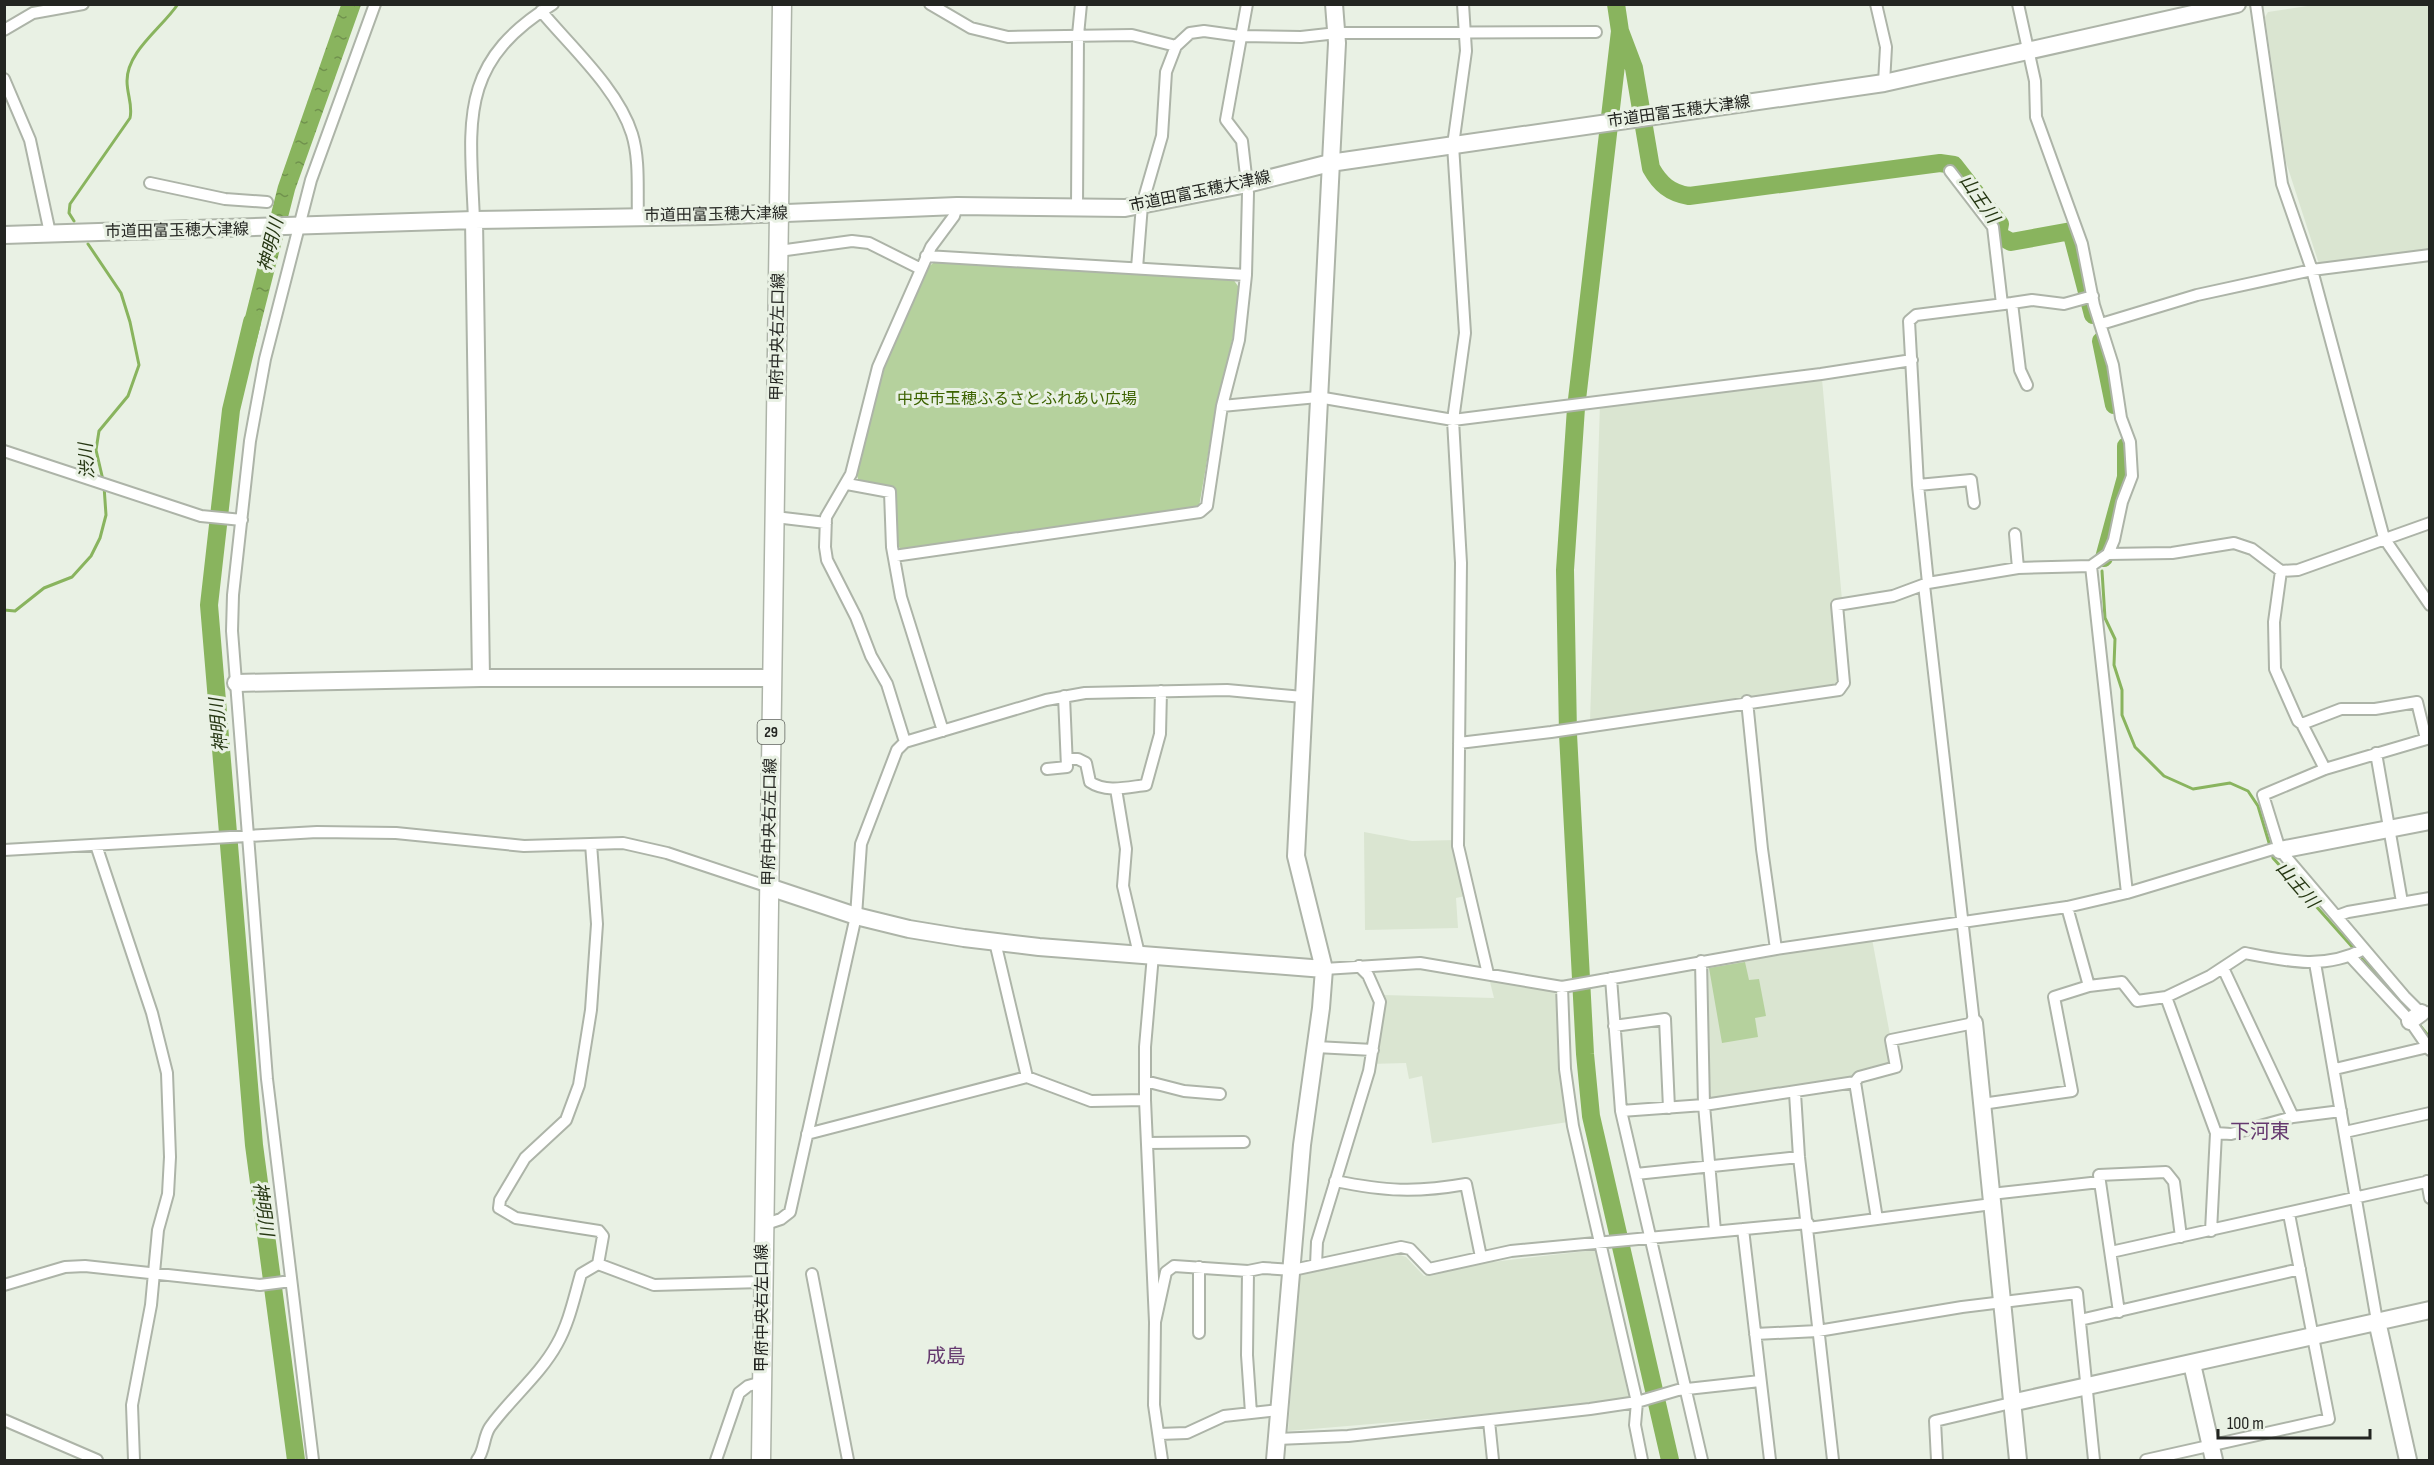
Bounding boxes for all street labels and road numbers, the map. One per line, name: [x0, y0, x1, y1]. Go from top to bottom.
street label: 市道田富玉穂大津線: [1606, 93, 1752, 131]
street label: 市道田富玉穂大津線: [1128, 168, 1272, 216]
street label: 市道田富玉穂大津線: [644, 204, 788, 226]
street label: 市道田富玉穂大津線: [105, 220, 249, 242]
street label: 甲府中央右左口線: [767, 273, 789, 401]
road number: 29: [758, 720, 784, 744]
street label: 甲府中央右左口線: [759, 758, 781, 886]
street label: 甲府中央右左口線: [753, 1244, 772, 1372]

